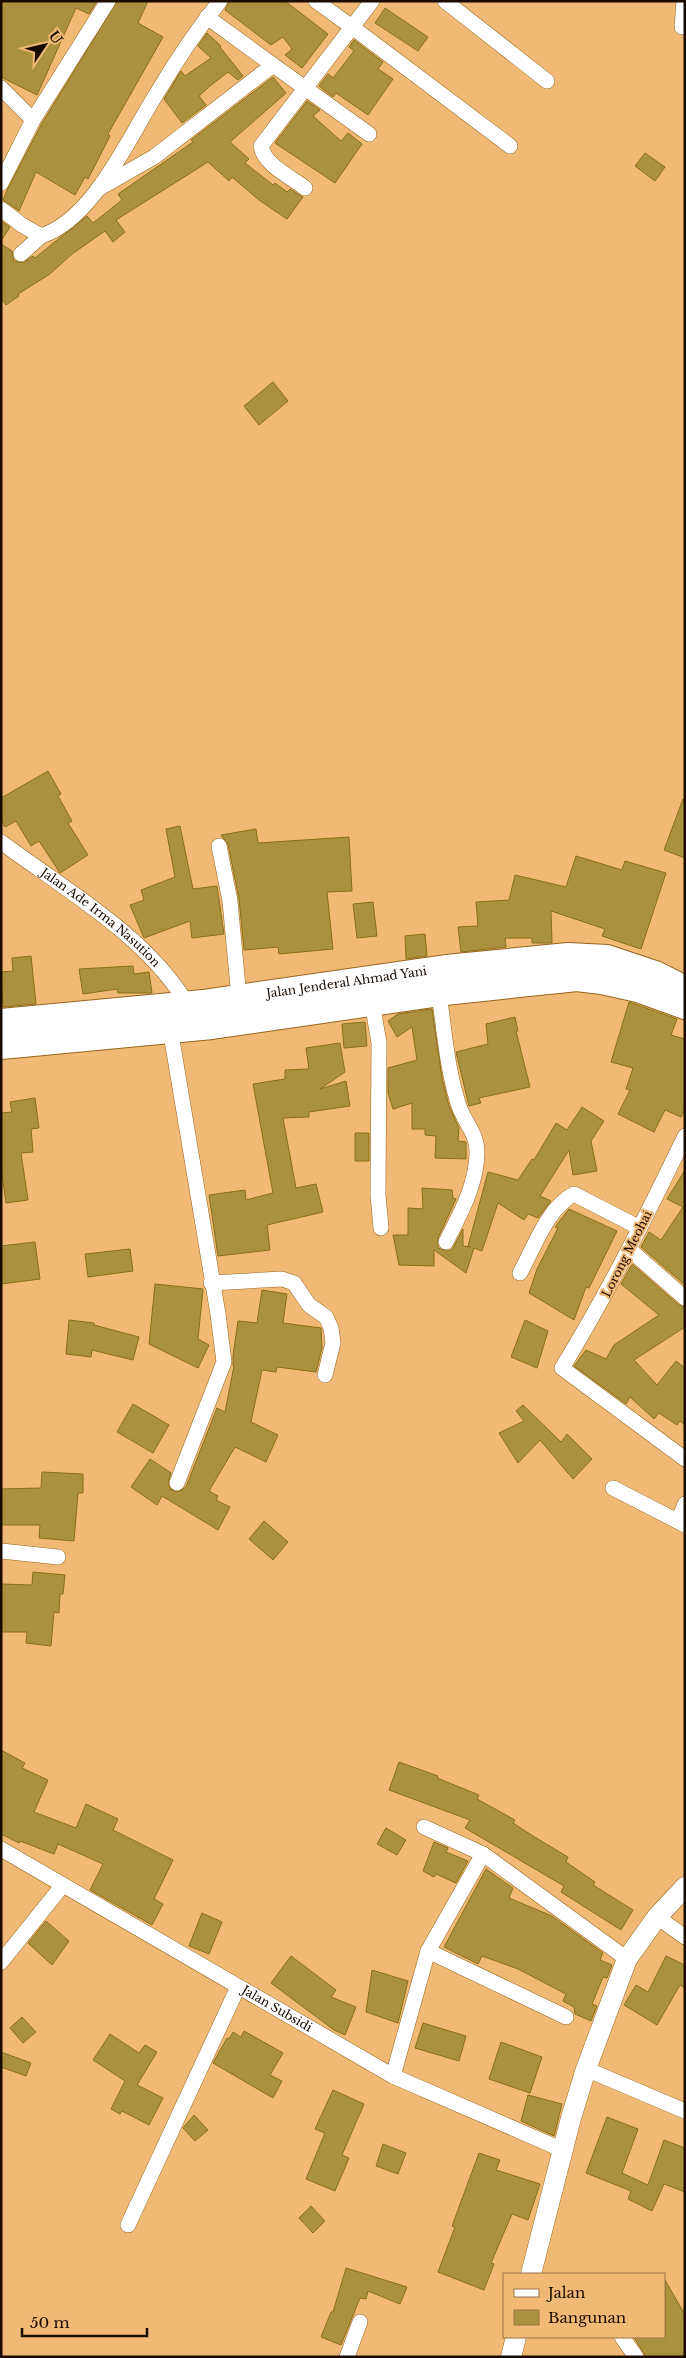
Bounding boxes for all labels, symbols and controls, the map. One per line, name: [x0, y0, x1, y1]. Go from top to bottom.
north arrow: [20, 20, 70, 70]
text: U: [45, 27, 67, 48]
street label: Jalan Ade Irma Nasution: [36, 863, 164, 970]
street label: Jalan Jenderal Ahmad Yani: [263, 963, 428, 1001]
street label: Lorong Meohai: [598, 1208, 655, 1300]
street label: Jalan Subsidi: [238, 1981, 315, 2035]
legend: [503, 2273, 666, 2338]
text: Jalan: [546, 2283, 585, 2302]
scale bar: [22, 2306, 148, 2338]
text: Bangunan: [548, 2308, 626, 2327]
text: 50 m: [30, 2313, 70, 2332]

